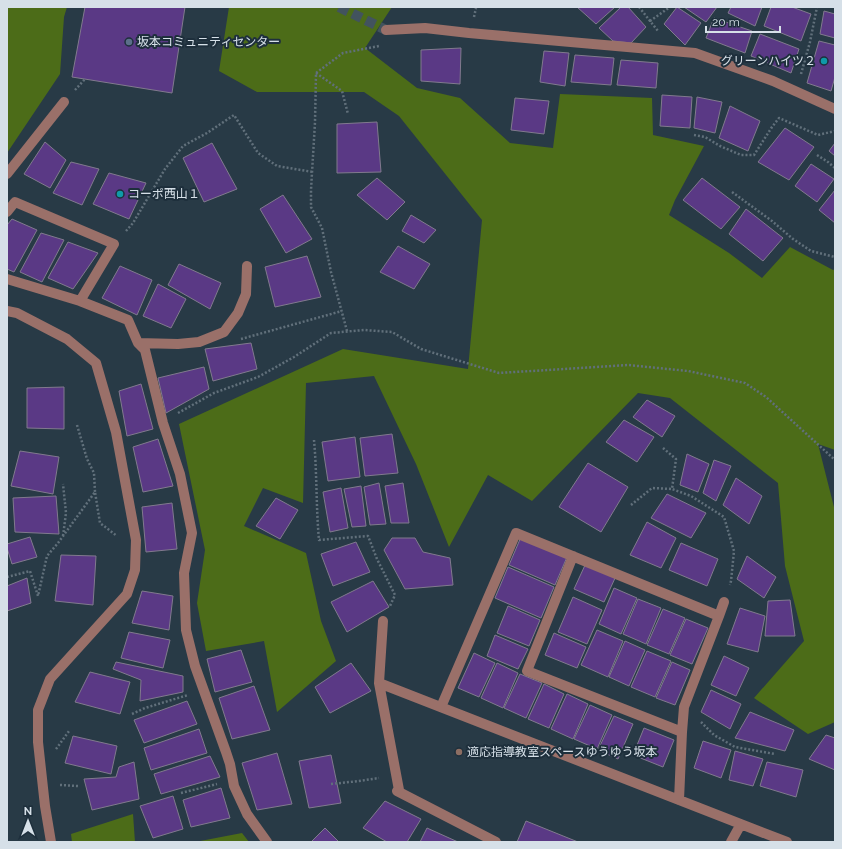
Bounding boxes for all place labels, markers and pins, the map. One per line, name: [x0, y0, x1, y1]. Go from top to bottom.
place label: 坂本コミュニティセンター: [137, 35, 280, 49]
marker: 坂本コミュニティセンター: [124, 37, 134, 47]
place label: グリーンハイツ２: [721, 54, 816, 68]
marker: グリーンハイツ２: [819, 56, 829, 66]
place label: コーポ西山１: [128, 187, 200, 201]
marker: コーポ西山１: [115, 189, 125, 199]
place label: 適応指導教室スペースゆうゆう坂本: [467, 745, 658, 759]
marker: 適応指導教室スペースゆうゆう坂本: [454, 747, 464, 757]

